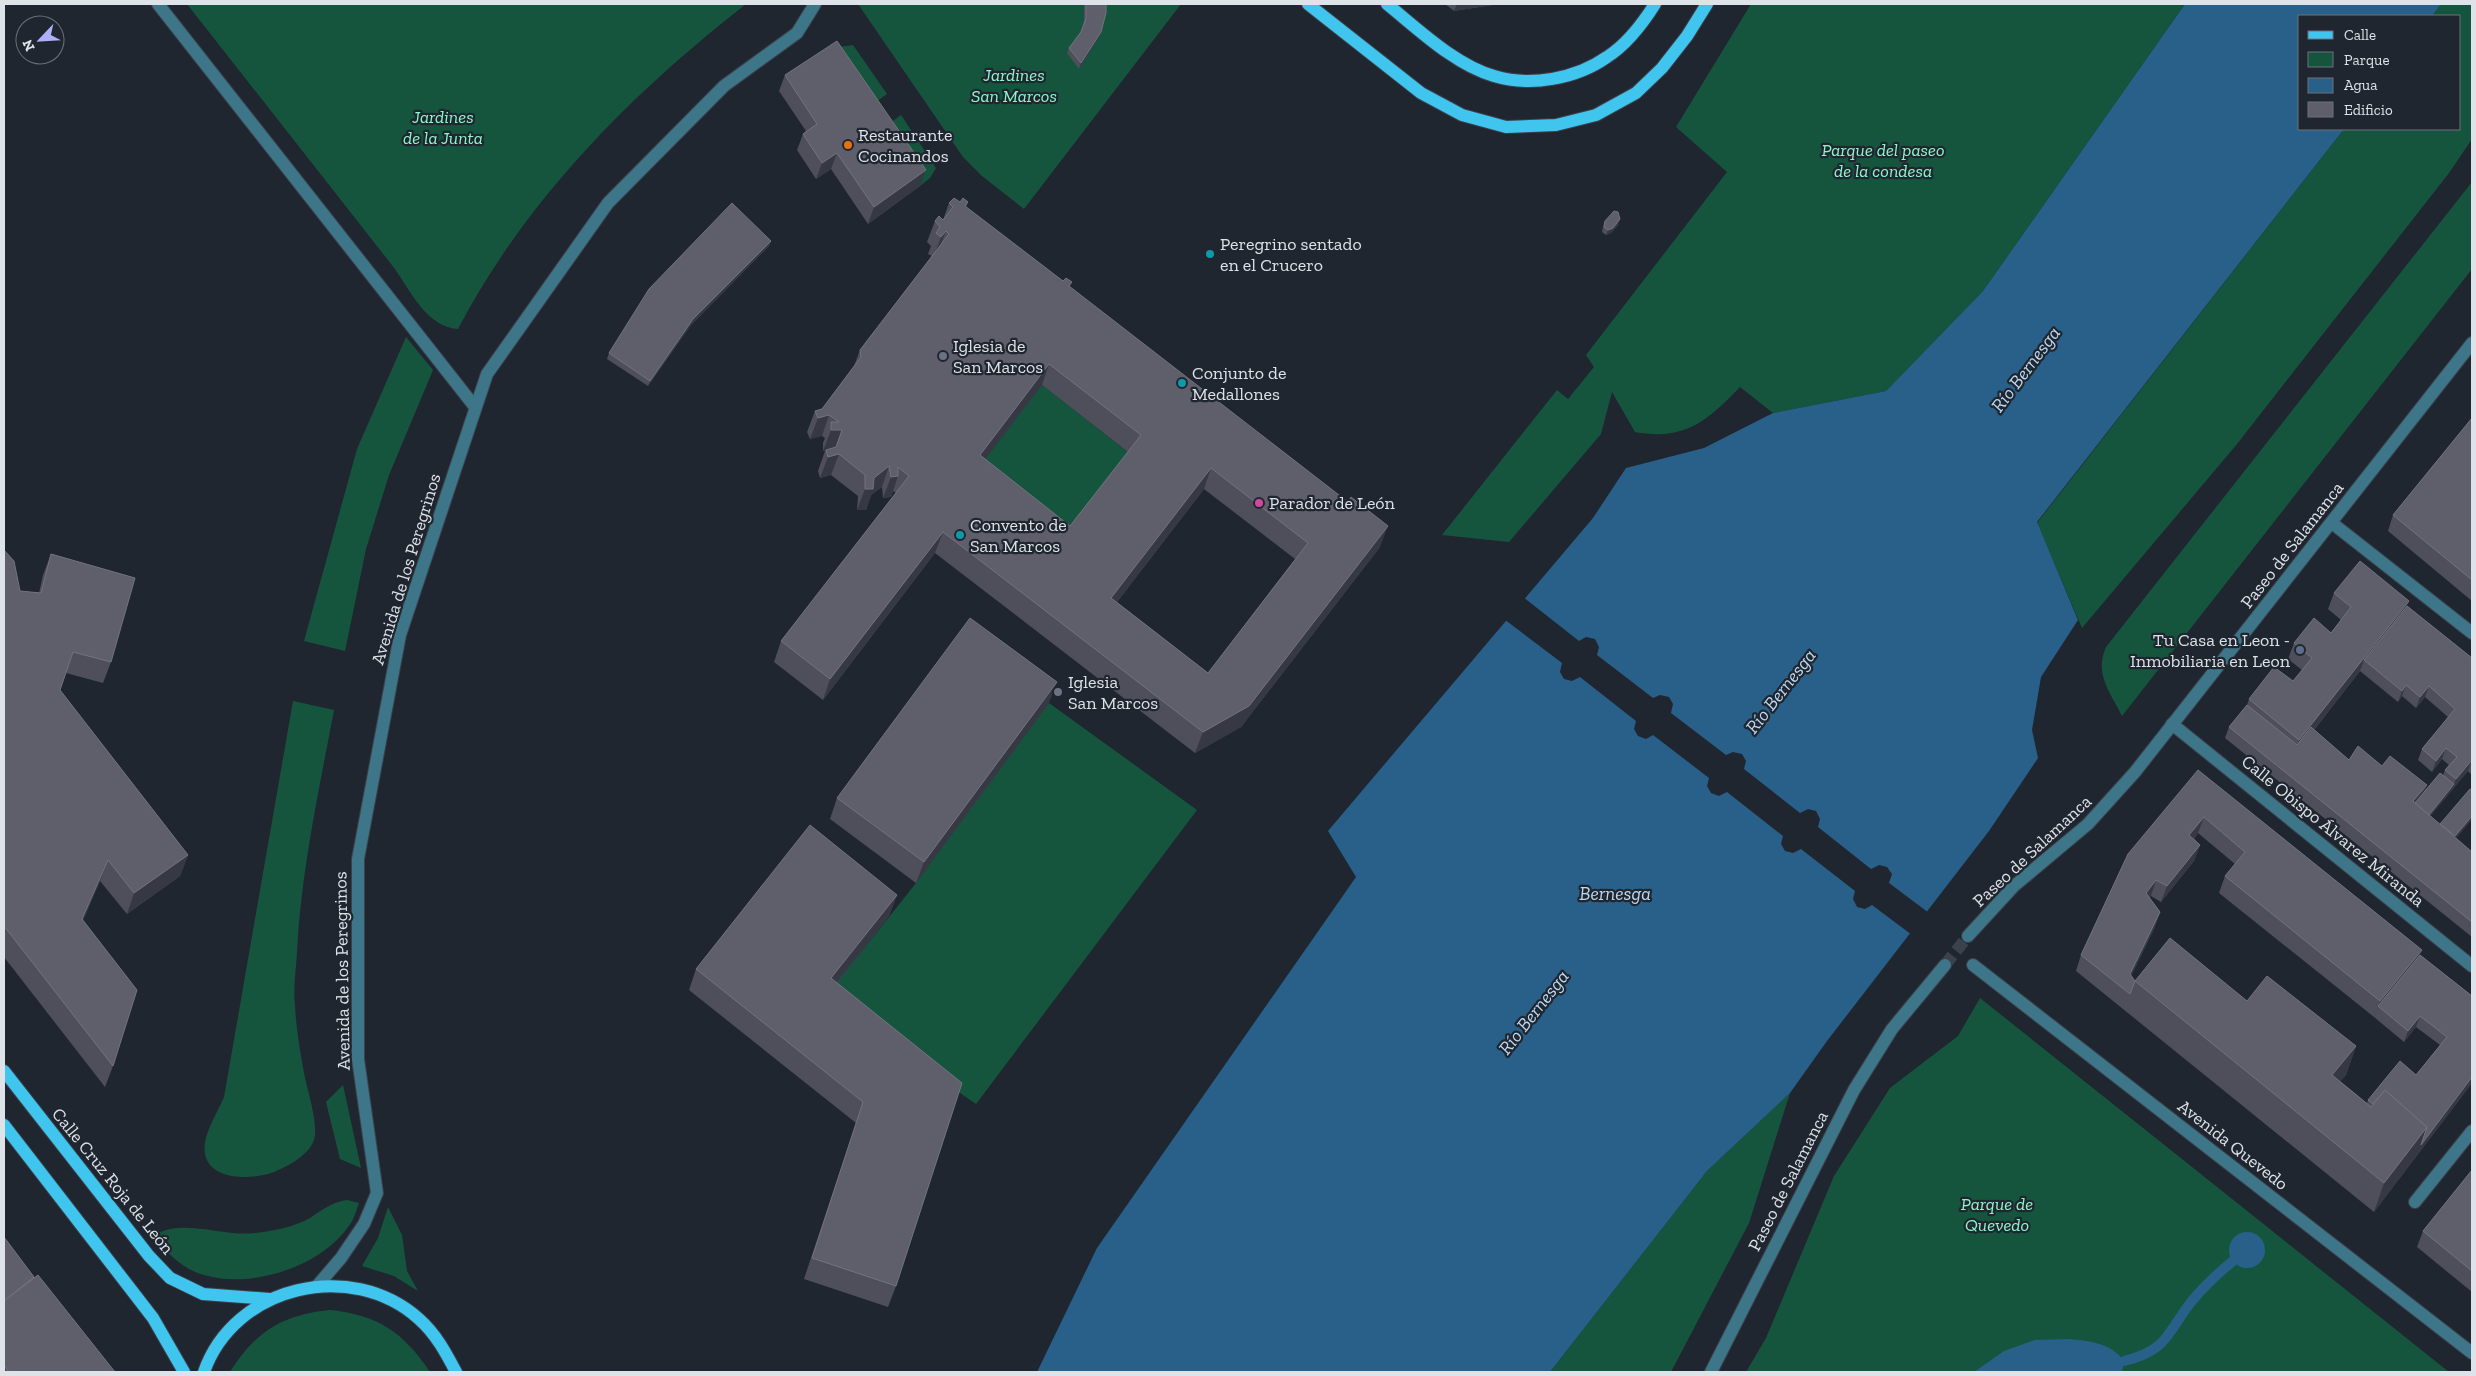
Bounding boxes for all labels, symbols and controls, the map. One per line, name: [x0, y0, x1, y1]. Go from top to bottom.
north arrow: [15, 15, 65, 65]
legend: [2298, 15, 2461, 130]
text: Calle: [2344, 26, 2376, 44]
text: N: [19, 37, 39, 54]
text: Parque: [2344, 51, 2390, 69]
park label: Jardines San Marcos: [971, 64, 1057, 107]
text: Agua: [2344, 76, 2377, 94]
text: Edificio: [2344, 101, 2393, 119]
park label: Jardines de la Junta: [403, 106, 483, 149]
place label: Restaurante Cocinandos: [858, 124, 952, 167]
marker: Restaurante Cocinandos: [842, 139, 854, 151]
park label: Parque del paseo de la condesa: [1821, 139, 1945, 182]
place label: Peregrino sentado en el Crucero: [1220, 233, 1362, 276]
marker: Peregrino sentado en el Crucero: [1204, 248, 1216, 260]
water label: Río Bernesga: [1986, 322, 2065, 417]
place label: Iglesia de San Marcos: [953, 335, 1043, 378]
marker: Iglesia de San Marcos: [937, 350, 949, 362]
place label: Conjunto de Medallones: [1192, 362, 1286, 405]
marker: Conjunto de Medallones: [1176, 377, 1188, 389]
street label: Avenida de los Peregrinos: [366, 471, 446, 667]
street label: Paseo de Salamanca: [2236, 477, 2348, 613]
place label: Parador de León: [1269, 492, 1396, 514]
marker: Parador de León: [1253, 497, 1265, 509]
place label: Convento de San Marcos: [970, 514, 1067, 557]
marker: Convento de San Marcos: [954, 529, 966, 541]
place label: Tu Casa en Leon - Inmobiliaria en Leon: [2130, 629, 2291, 672]
water label: Río Bernesga: [1740, 644, 1821, 738]
marker: Tu Casa en Leon - Inmobiliaria en Leon: [2294, 644, 2306, 656]
place label: Iglesia San Marcos: [1068, 671, 1158, 714]
marker: Iglesia San Marcos: [1052, 686, 1064, 698]
street label: Calle Obispo Álvarez Miranda: [2237, 750, 2429, 912]
street label: Paseo de Salamanca: [1968, 790, 2096, 912]
street label: Avenida de los Peregrinos: [329, 871, 355, 1071]
water label: Bernesga: [1579, 882, 1651, 905]
water label: Río Bernesga: [1493, 965, 1574, 1059]
street label: Avenida Quevedo: [2173, 1095, 2293, 1195]
street label: Calle Cruz Roja de León: [47, 1103, 179, 1259]
street label: Paseo de Salamanca: [1743, 1107, 1833, 1255]
park label: Parque de Quevedo: [1961, 1193, 2033, 1236]

